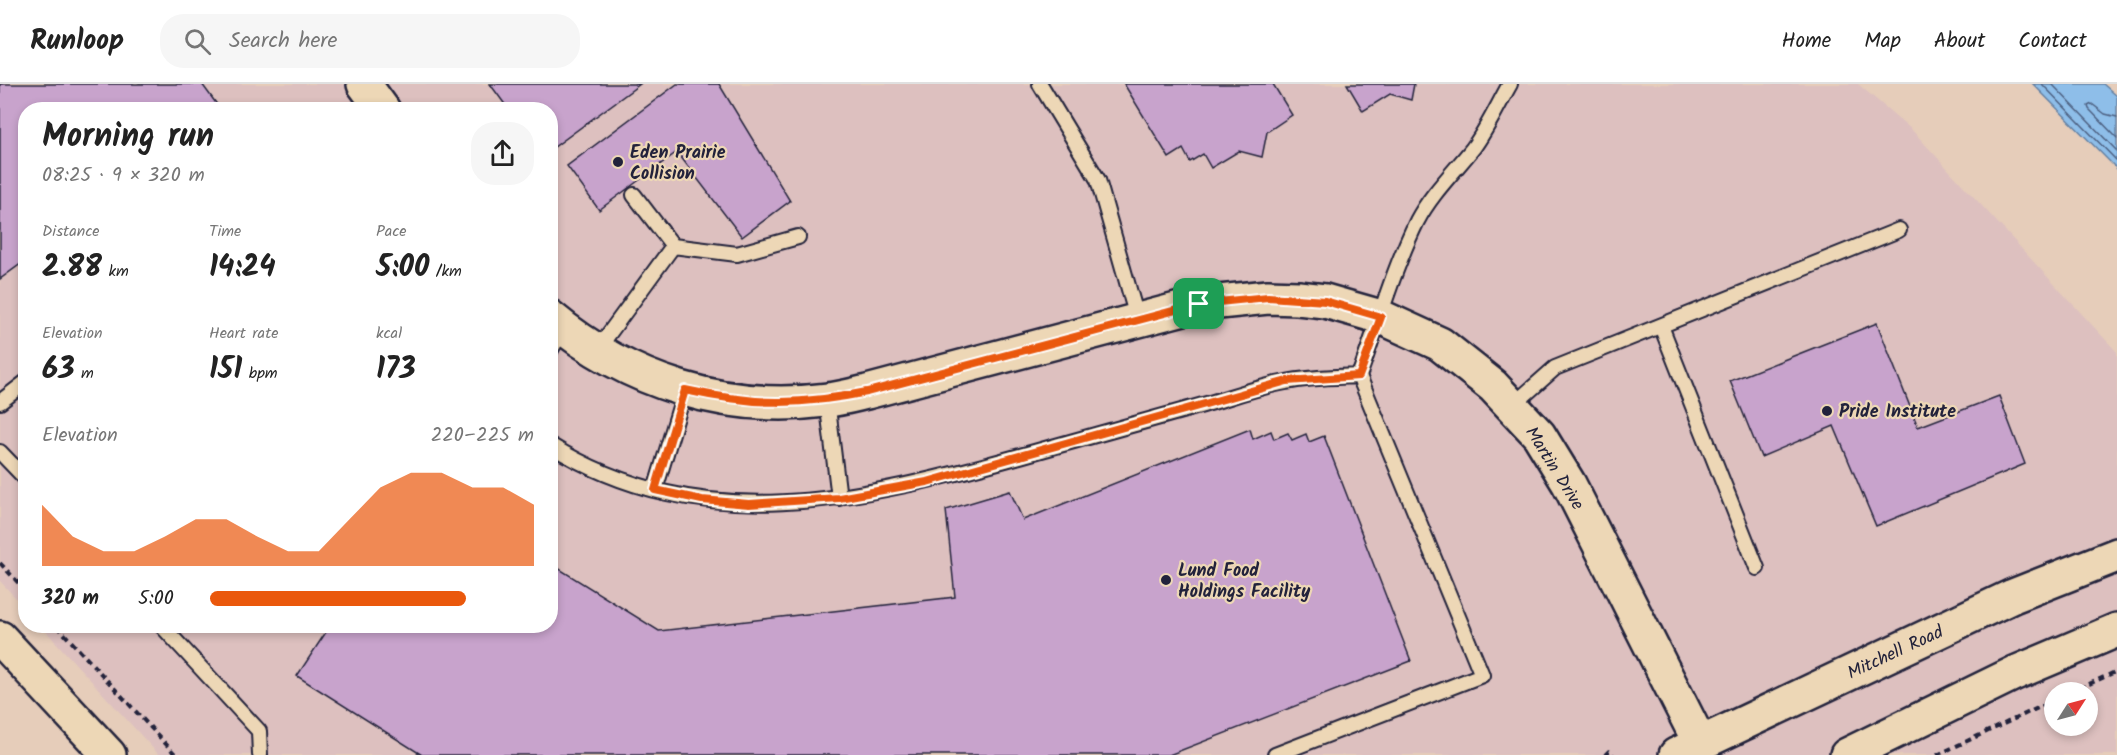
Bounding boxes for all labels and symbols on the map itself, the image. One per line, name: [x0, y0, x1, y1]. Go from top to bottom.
place label: Eden Prairie Collision: [630, 139, 726, 189]
marker: Eden Prairie Collision: [611, 155, 625, 169]
pin: [1173, 278, 1224, 329]
place label: Pride Institute: [1839, 398, 1956, 427]
marker: Pride Institute: [1820, 404, 1834, 418]
street label: Martin Drive: [1516, 421, 1591, 516]
place label: Lund Food Holdings Facility: [1178, 557, 1311, 607]
marker: Lund Food Holdings Facility: [1159, 573, 1173, 587]
street label: Mitchell Road: [1843, 618, 1950, 688]
north arrow: [2044, 682, 2098, 736]

